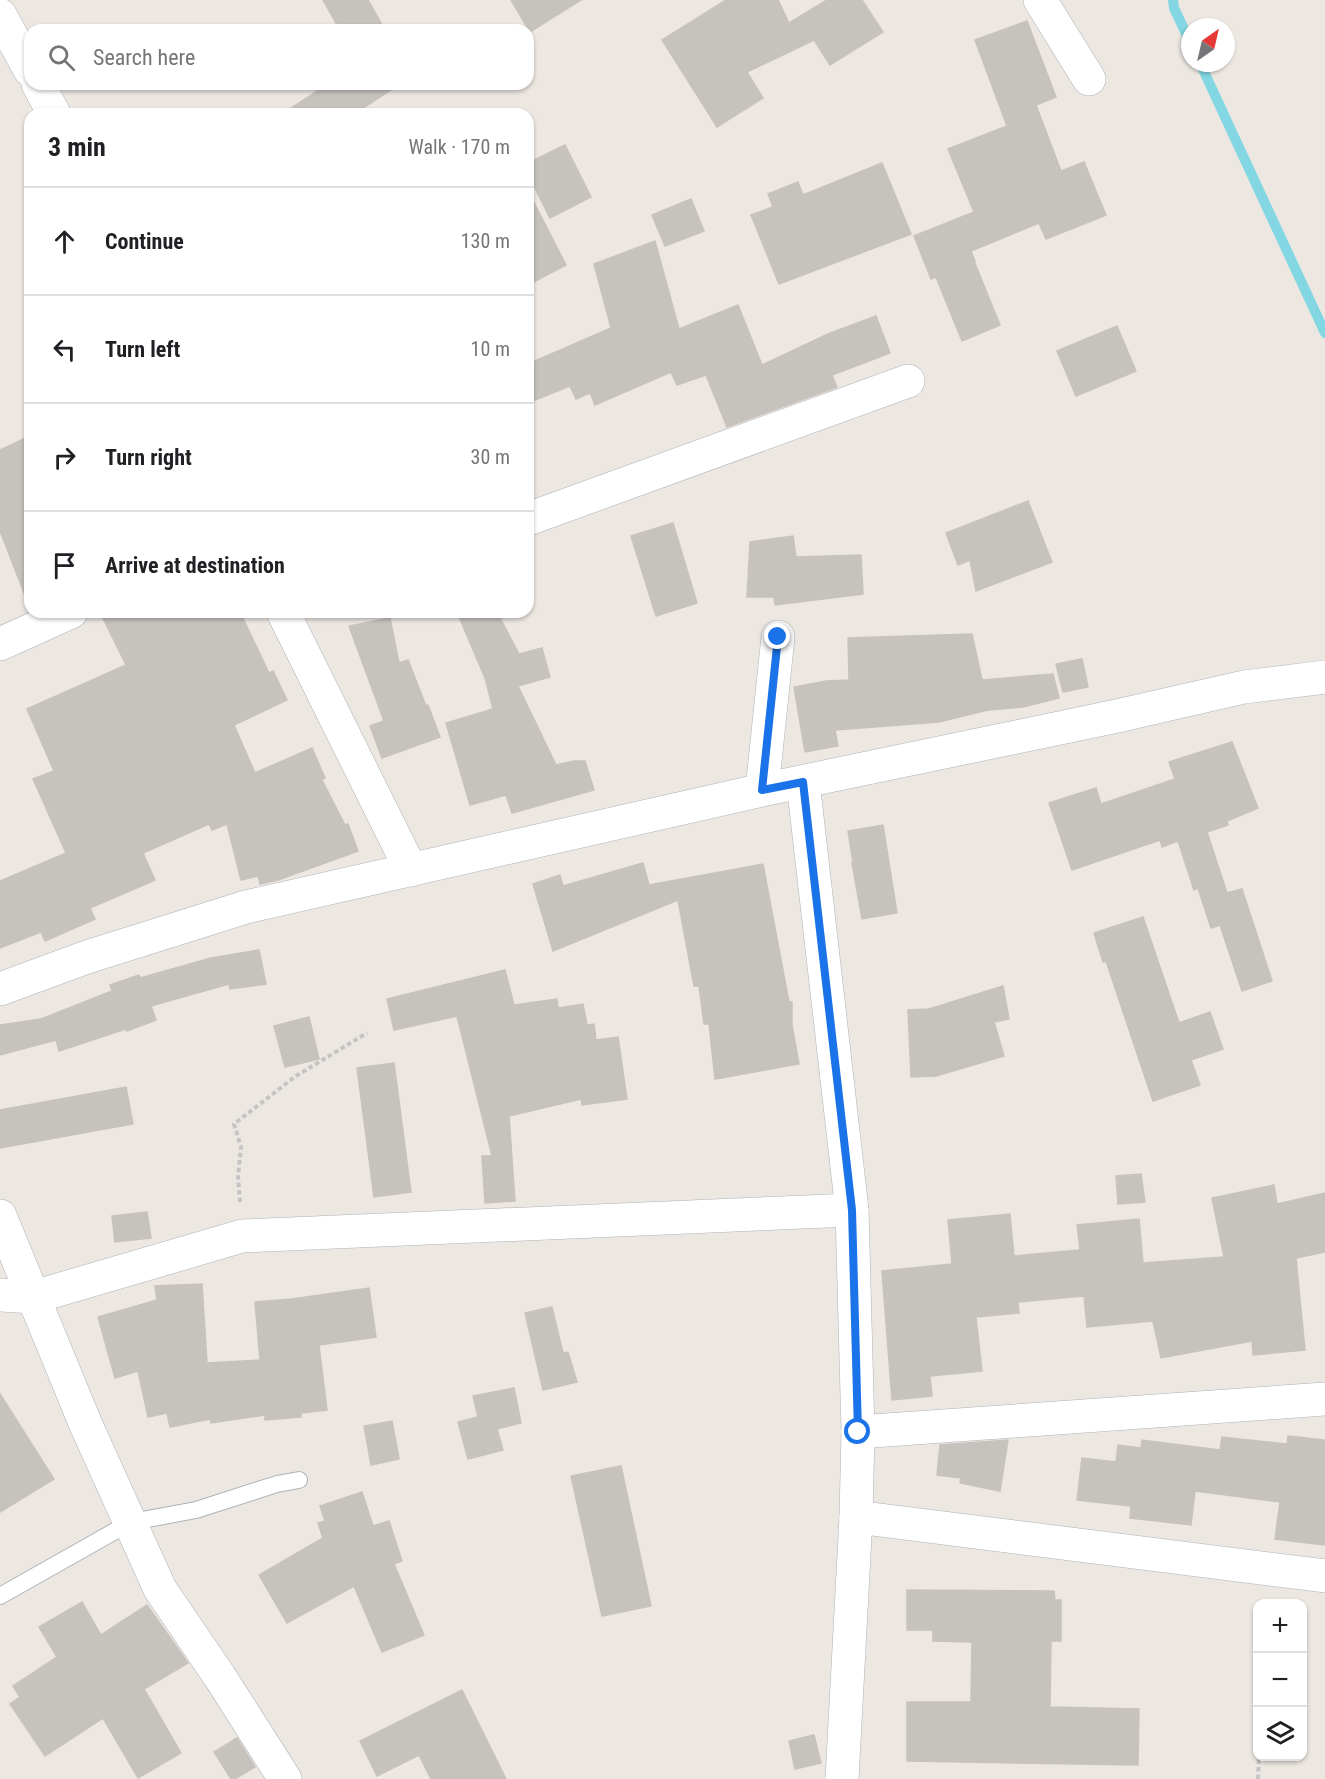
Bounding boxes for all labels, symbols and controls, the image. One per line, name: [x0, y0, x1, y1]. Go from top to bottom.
north arrow: [1181, 18, 1235, 72]
search box: [24, 24, 534, 90]
icon: search: [45, 41, 78, 74]
text: Search here: [93, 45, 195, 70]
text: 3 min: [48, 132, 106, 162]
text: Walk · 170 m: [409, 135, 510, 159]
icon: ahead: [48, 225, 81, 258]
text: Continue: [105, 229, 184, 254]
text: 130 m: [461, 229, 510, 253]
icon: left: [48, 333, 81, 366]
text: Turn left: [105, 337, 180, 362]
text: 10 m: [471, 337, 510, 361]
icon: right: [48, 441, 81, 474]
text: Turn right: [105, 445, 192, 470]
text: 30 m: [471, 445, 510, 469]
icon: arrive: [48, 549, 81, 582]
text: Arrive at destination: [105, 553, 285, 578]
route end: [764, 623, 790, 649]
route start: [844, 1418, 870, 1444]
map controls: [1253, 1599, 1307, 1761]
button: +: [1253, 1599, 1307, 1653]
button: −: [1253, 1653, 1307, 1707]
button: layers: [1253, 1707, 1307, 1761]

